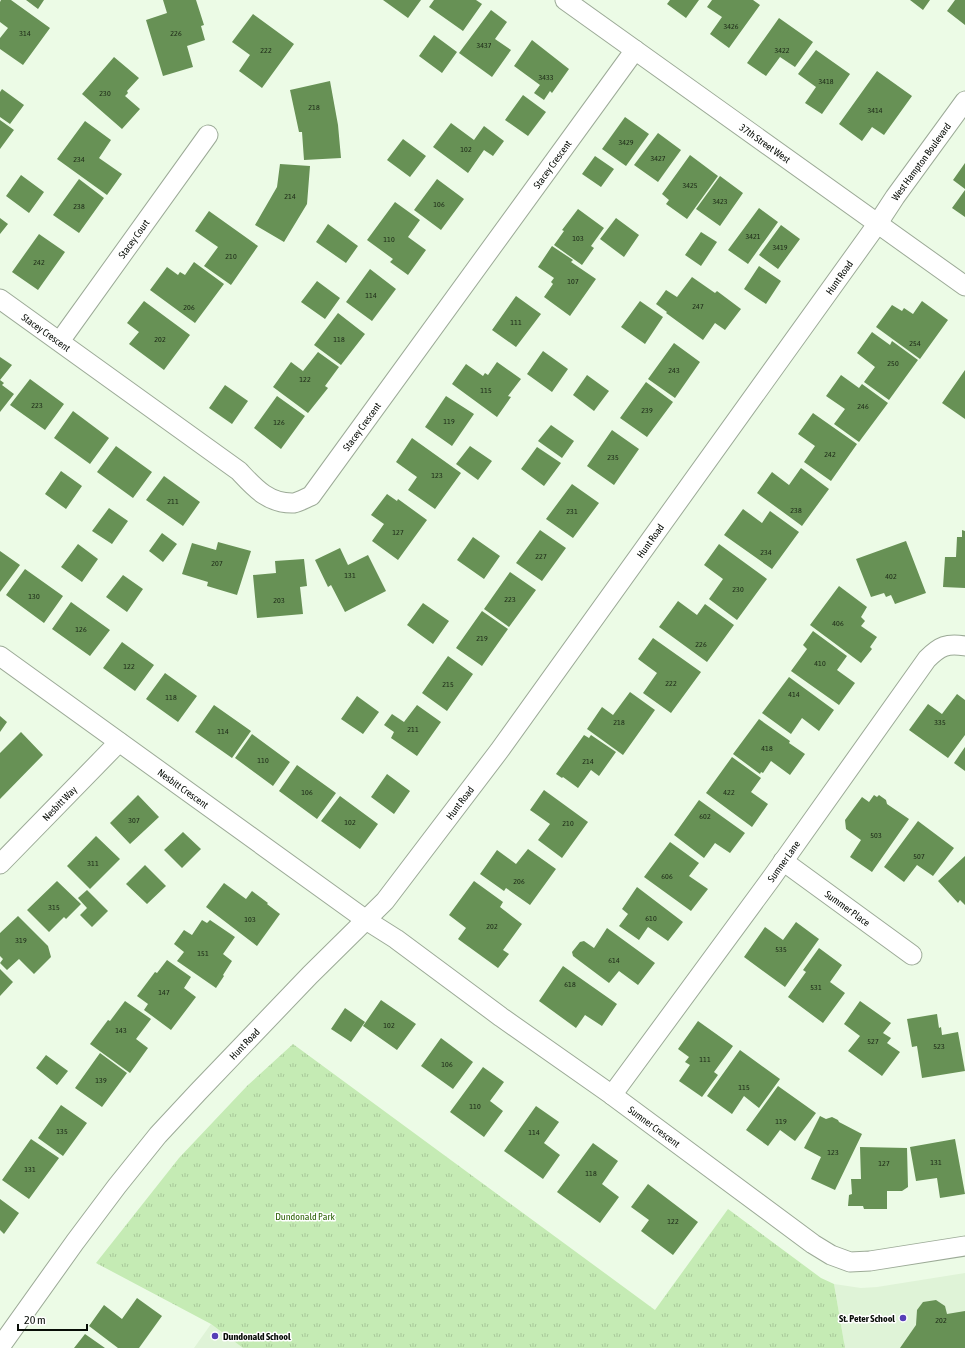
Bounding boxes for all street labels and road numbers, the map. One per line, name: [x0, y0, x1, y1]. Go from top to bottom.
street label: West Hampton Boulevard: [889, 121, 953, 203]
street label: 37th Street West: [737, 122, 792, 165]
street label: Stacey Crescent: [531, 138, 574, 191]
street label: Stacey Court: [116, 217, 152, 261]
street label: Hunt Road: [824, 258, 855, 297]
street label: Stacey Crescent: [20, 312, 72, 354]
street label: Stacey Crescent: [341, 400, 383, 453]
street label: Hunt Road: [635, 522, 666, 560]
street label: Nesbitt Crescent: [156, 767, 211, 811]
street label: Nesbitt Way: [40, 784, 79, 823]
street label: Hunt Road: [444, 784, 476, 822]
street label: Sumner Lane: [765, 838, 802, 884]
street label: Summer Place: [823, 889, 872, 929]
street label: Hunt Road: [227, 1026, 262, 1062]
street label: Sumner Crescent: [626, 1104, 682, 1150]

